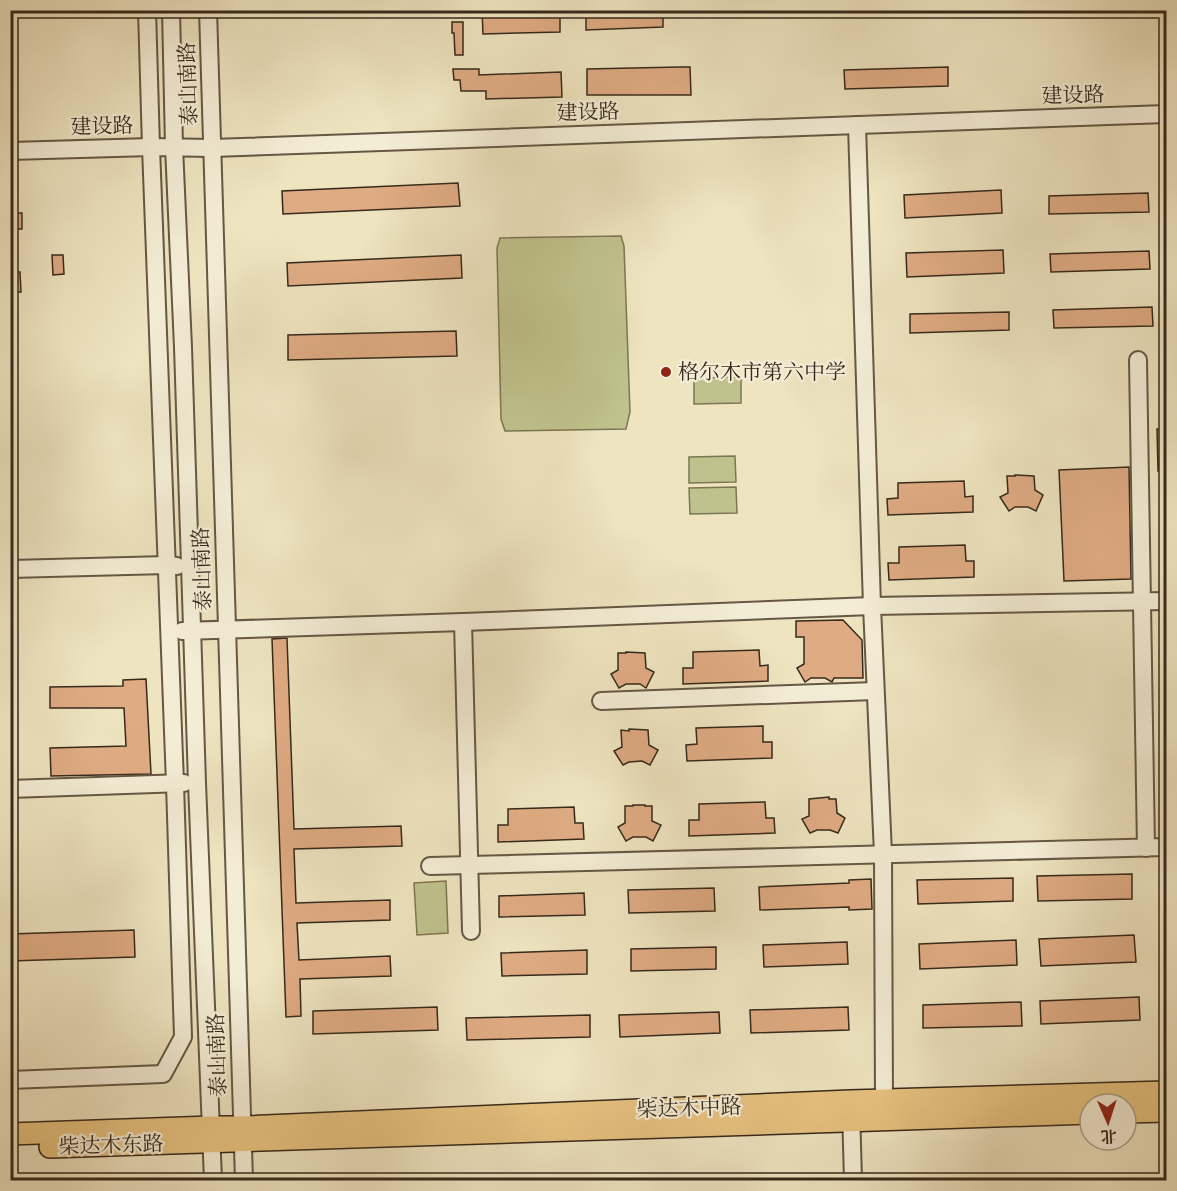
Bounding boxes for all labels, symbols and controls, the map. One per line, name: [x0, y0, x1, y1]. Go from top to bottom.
street label: 泰山南路: [174, 42, 202, 126]
street label: 建设路: [1041, 81, 1105, 109]
street label: 建设路: [556, 98, 620, 126]
street label: 建设路: [70, 112, 134, 140]
place label: 格尔木市第六中学: [678, 359, 846, 385]
marker: 格尔木市第六中学: [659, 365, 673, 379]
street label: 泰山南路: [188, 527, 216, 611]
street label: 泰山南路: [203, 1013, 231, 1097]
north arrow: [1078, 1092, 1138, 1152]
street label: 柴达木中路: [636, 1093, 742, 1123]
text: 北: [1100, 1127, 1117, 1146]
street label: 柴达木东路: [58, 1130, 164, 1160]

